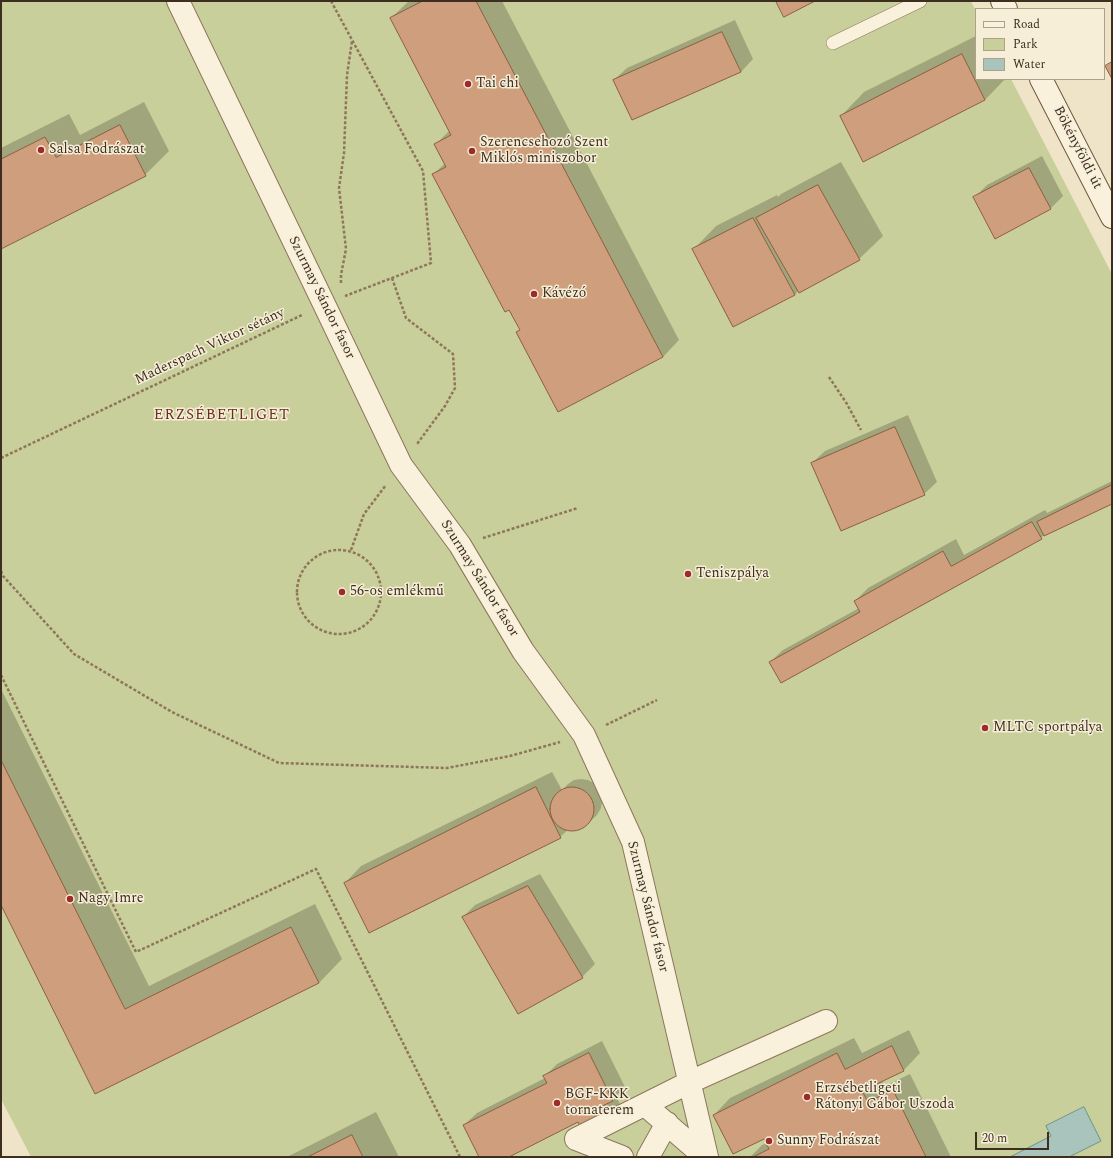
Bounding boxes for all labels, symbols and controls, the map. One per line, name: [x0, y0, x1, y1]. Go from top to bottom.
legend: [975, 8, 1105, 80]
text: Road: [1013, 15, 1040, 34]
text: Park: [1013, 35, 1038, 54]
text: Water: [1013, 55, 1045, 74]
place label: Tai chi: [476, 76, 519, 92]
marker: Tai chi: [463, 79, 473, 89]
street label: Bökényföldi út: [1049, 104, 1105, 192]
place label: Szerencsehozó Szent Miklós miniszobor: [480, 135, 608, 168]
place label: Salsa Fodrászat: [49, 142, 145, 158]
marker: Salsa Fodrászat: [36, 145, 46, 155]
marker: Szerencsehozó Szent Miklós miniszobor: [467, 146, 477, 156]
street label: Szurmay Sándor fasor: [284, 234, 358, 362]
place label: Kávézó: [542, 286, 586, 302]
marker: Kávézó: [529, 289, 539, 299]
street label: Maderspach Viktor sétány: [133, 305, 287, 389]
district label: ERZSÉBETLIGET: [154, 407, 290, 425]
street label: Szurmay Sándor fasor: [436, 517, 522, 641]
place label: Teniszpálya: [696, 566, 769, 582]
marker: Teniszpálya: [683, 569, 693, 579]
place label: 56-os emlékmű: [350, 584, 444, 600]
marker: 56-os emlékmű: [337, 587, 347, 597]
place label: MLTC sportpálya: [993, 720, 1102, 736]
marker: MLTC sportpálya: [980, 723, 990, 733]
street label: Szurmay Sándor fasor: [623, 840, 671, 974]
place label: Nagy Imre: [78, 891, 144, 907]
marker: Nagy Imre: [65, 894, 75, 904]
place label: Erzsébetligeti Rátonyi Gábor Uszoda: [815, 1081, 954, 1114]
place label: BGF-KKK tornaterem: [565, 1087, 634, 1120]
marker: Erzsébetligeti Rátonyi Gábor Uszoda: [802, 1092, 812, 1102]
marker: BGF-KKK tornaterem: [552, 1098, 562, 1108]
scale bar: [977, 1124, 1051, 1150]
text: 20 m: [982, 1129, 1007, 1148]
place label: Sunny Fodrászat: [777, 1133, 879, 1149]
marker: Sunny Fodrászat: [764, 1136, 774, 1146]

